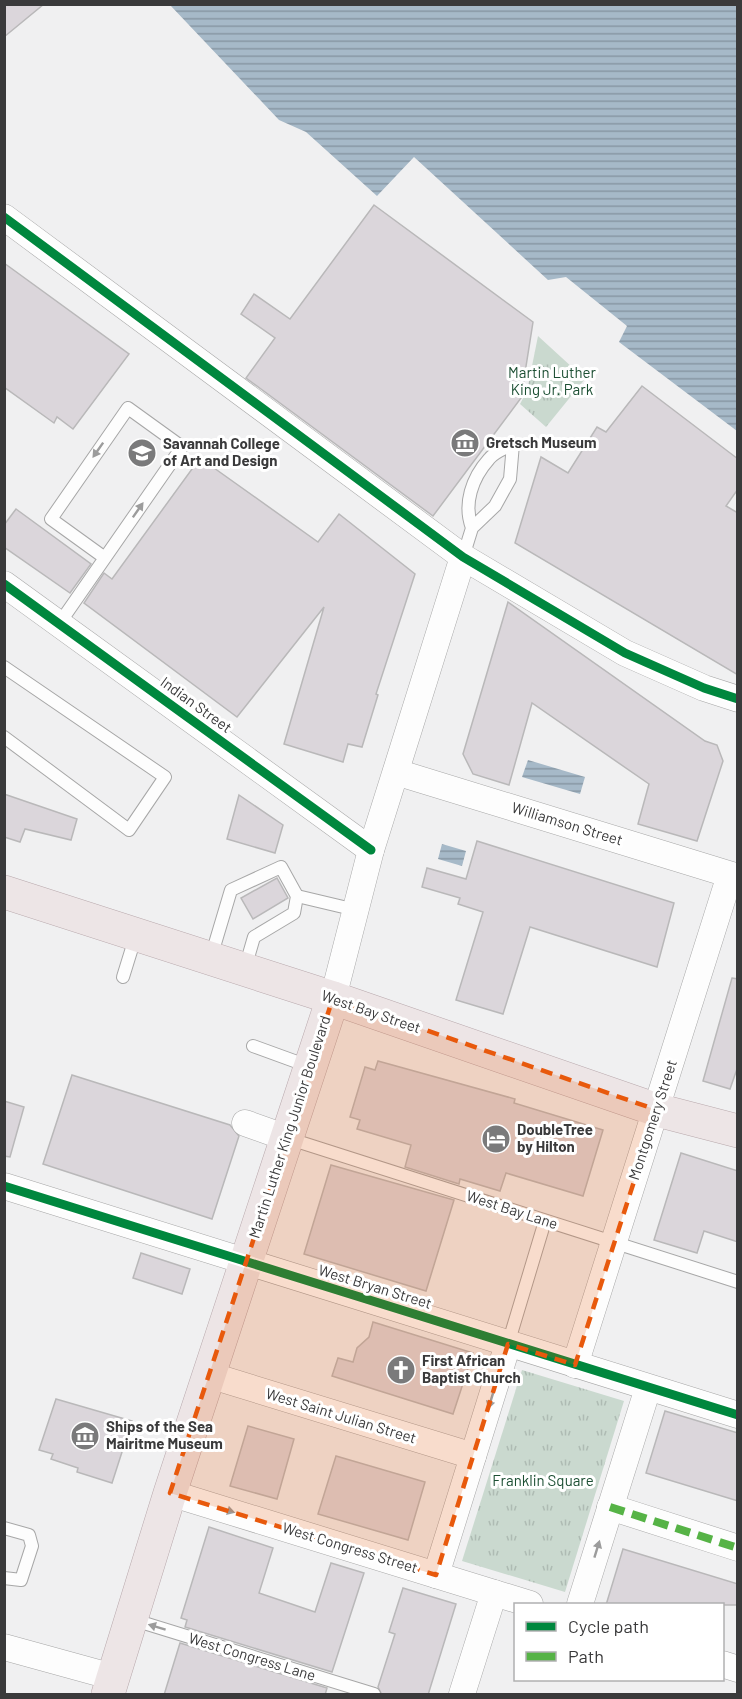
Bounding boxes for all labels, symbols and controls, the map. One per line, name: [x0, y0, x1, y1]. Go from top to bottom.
park label: Martin Luther King Jr. Park: [508, 363, 596, 398]
museum icon: Gretsch Museum: [449, 427, 481, 459]
place label: Gretsch Museum: [486, 433, 597, 451]
place label: Savannah College of Art and Design: [163, 434, 280, 469]
school or university icon: Savannah College of Art and Design: [126, 437, 158, 469]
one-way arrow: [92, 442, 104, 458]
one-way arrow: [132, 502, 143, 518]
street label: Indian Street: [157, 672, 236, 736]
street label: Williamson Street: [510, 798, 625, 848]
street label: West Bay Street: [319, 986, 423, 1036]
street label: Martin Luther King Junior Boulevard: [244, 1013, 334, 1240]
street label: Montgomery Street: [624, 1057, 680, 1182]
place label: DoubleTree by Hilton: [517, 1120, 593, 1155]
hotel icon: DoubleTree by Hilton: [480, 1123, 512, 1155]
street label: West Bay Lane: [464, 1186, 560, 1232]
street label: West Bryan Street: [316, 1260, 434, 1312]
place label: First African Baptist Church: [422, 1351, 521, 1386]
church icon: First African Baptist Church: [385, 1354, 417, 1386]
street label: West Saint Julian Street: [264, 1384, 419, 1447]
one-way arrow: [486, 1391, 495, 1409]
place label: Ships of the Sea Mairitme Museum: [106, 1417, 223, 1452]
museum icon: Ships of the Sea Mairitme Museum: [69, 1420, 101, 1452]
park label: Franklin Square: [492, 1471, 594, 1489]
one-way arrow: [217, 1506, 235, 1515]
street label: West Congress Street: [280, 1518, 420, 1576]
one-way arrow: [593, 1540, 602, 1558]
legend: [514, 1603, 724, 1681]
text: Cycle path: [568, 1615, 649, 1637]
one-way arrow: [148, 1622, 166, 1632]
street label: West Congress Lane: [187, 1628, 318, 1684]
text: Path: [568, 1645, 604, 1667]

